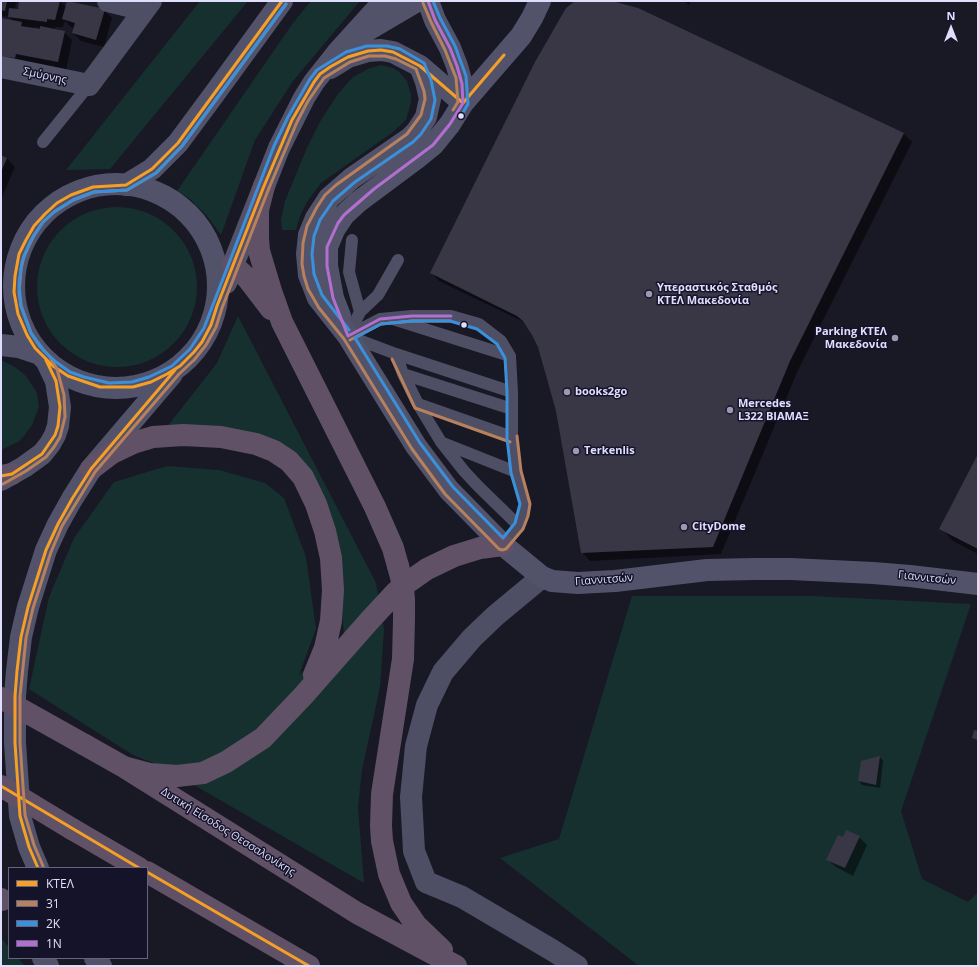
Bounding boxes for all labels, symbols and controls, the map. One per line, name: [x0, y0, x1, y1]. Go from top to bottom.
north arrow: [931, 8, 971, 48]
text: N: [947, 8, 955, 23]
street label: Σμύρνης: [22, 65, 68, 87]
unlabelled marker: [456, 111, 466, 121]
place label: Υπεραστικός Σταθμός ΚΤΕΛ Μακεδονία: [657, 281, 777, 307]
marker: Υπεραστικός Σταθμός ΚΤΕΛ Μακεδονία: [644, 289, 654, 299]
unlabelled marker: [459, 320, 469, 330]
place label: Parking ΚΤΕΛ Μακεδονία: [815, 325, 887, 351]
marker: Parking ΚΤΕΛ Μακεδονία: [890, 333, 900, 343]
place label: books2go: [575, 385, 627, 399]
marker: books2go: [562, 387, 572, 397]
place label: Mercedes L322 ΒΙΑΜΑΞ: [738, 397, 809, 423]
marker: Mercedes L322 ΒΙΑΜΑΞ: [725, 405, 735, 415]
place label: Terkenlis: [584, 444, 635, 458]
marker: Terkenlis: [571, 446, 581, 456]
place label: CityDome: [692, 520, 746, 534]
marker: CityDome: [679, 522, 689, 532]
street label: Γιαννιτσών: [897, 568, 957, 588]
street label: Γιαννιτσών: [575, 571, 633, 589]
street label: Δυτική Είσοδος Θεσσαλονίκης: [158, 785, 298, 879]
legend: [8, 867, 148, 959]
text: ΚΤΕΛ: [46, 875, 74, 892]
text: 31: [46, 895, 60, 912]
text: 2Κ: [46, 915, 60, 932]
text: 1Ν: [46, 935, 62, 952]

